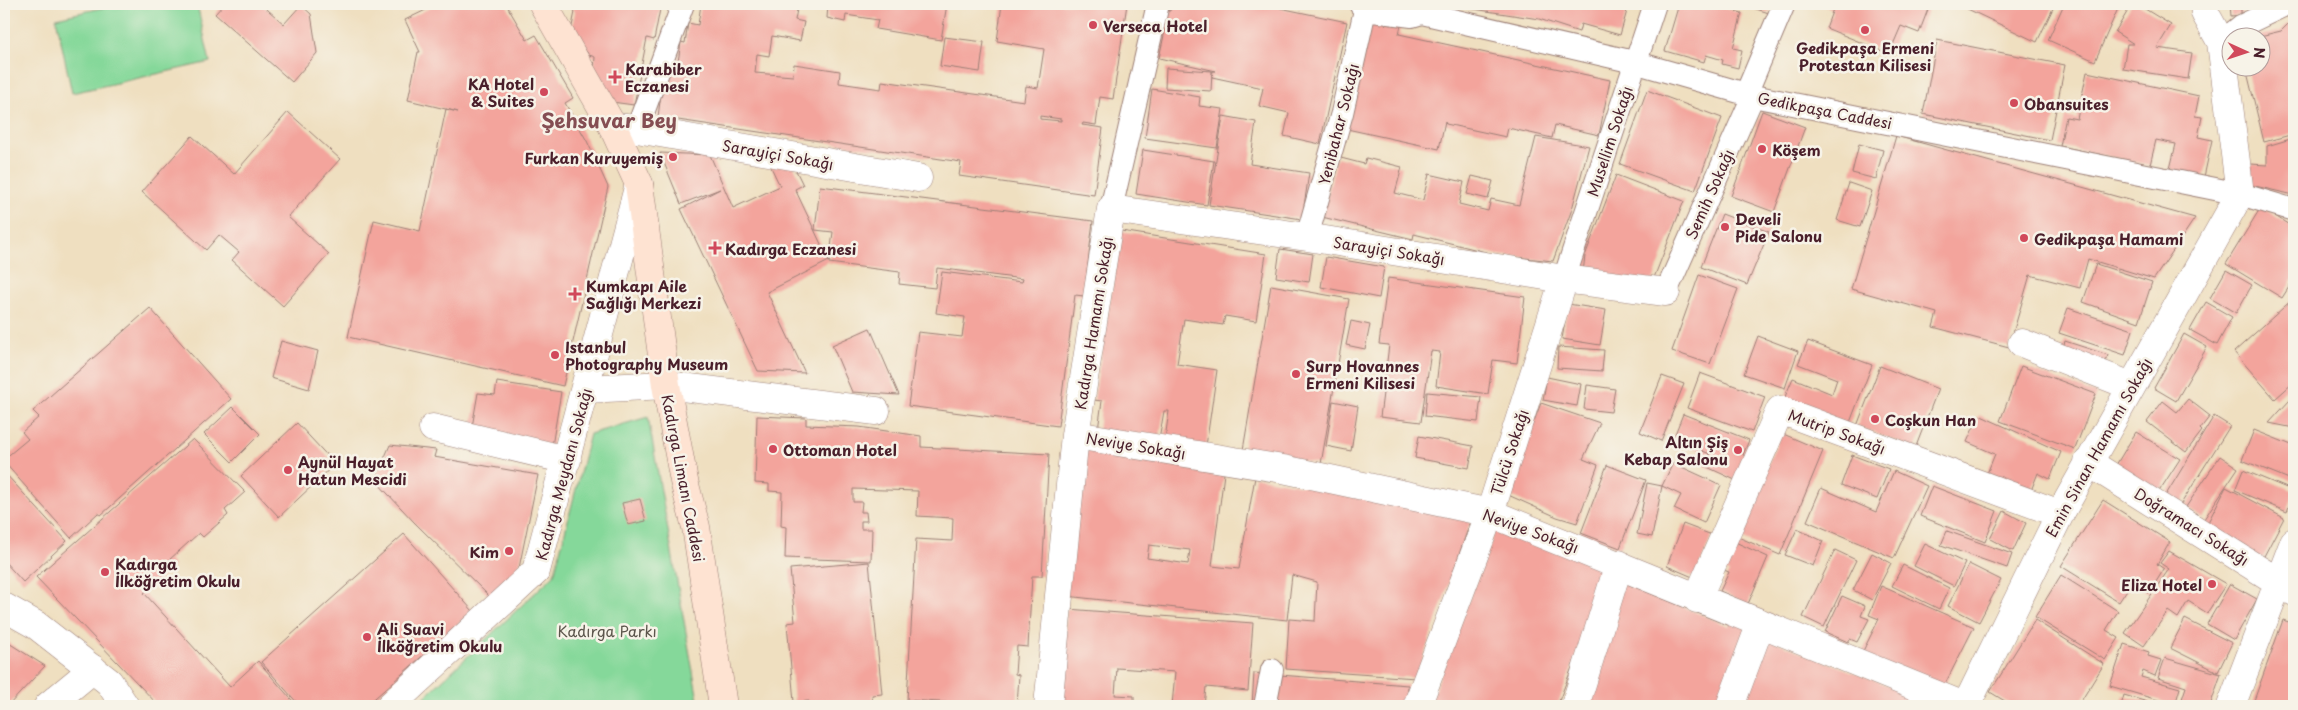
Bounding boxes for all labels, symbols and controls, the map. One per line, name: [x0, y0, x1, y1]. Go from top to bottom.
place label: Verseca Hotel: [1103, 14, 1207, 37]
marker: Verseca Hotel: [1087, 19, 1099, 31]
marker: Gedikpaşa Ermeni Protestan Kilisesi: [1859, 24, 1871, 36]
north arrow: [2220, 28, 2270, 78]
place label: Gedikpaşa Ermeni Protestan Kilisesi: [1796, 36, 1934, 76]
text: N: [2249, 47, 2270, 59]
place label: Karabiber Eczanesi: [625, 57, 702, 97]
street label: Yenibahar Sokağı: [1312, 61, 1364, 187]
marker: Karabiber Eczanesi: [609, 71, 621, 83]
place label: KA Hotel & Suites: [468, 72, 534, 112]
street label: Musellim Sokağı: [1580, 83, 1638, 199]
marker: KA Hotel & Suites: [538, 86, 550, 98]
street label: Gedikpaşa Caddesi: [1756, 86, 1894, 134]
place label: Obansuites: [2024, 92, 2109, 115]
marker: Obansuites: [2008, 97, 2020, 109]
district label: Şehsuvar Bey: [541, 105, 677, 135]
street label: Sarayiçi Sokağı: [721, 133, 835, 175]
place label: Köşem: [1772, 138, 1821, 161]
marker: Köşem: [1756, 143, 1768, 155]
street label: Semih Sokağı: [1679, 145, 1739, 243]
place label: Furkan Kuruyemiş: [525, 146, 663, 169]
marker: Furkan Kuruyemiş: [667, 151, 679, 163]
place label: Develi Pide Salonu: [1735, 207, 1822, 247]
marker: Develi Pide Salonu: [1719, 221, 1731, 233]
place label: Gedikpaşa Hamami: [2034, 227, 2183, 250]
street label: Sarayiçi Sokağı: [1332, 230, 1446, 270]
marker: Gedikpaşa Hamami: [2018, 232, 2030, 244]
street label: Kadırga Hamamı Sokağı: [1068, 235, 1118, 411]
place label: Kadırga Eczanesi: [725, 237, 857, 260]
marker: Kadırga Eczanesi: [709, 242, 721, 254]
place label: Kumkapı Aile Sağlığı Merkezi: [586, 274, 702, 314]
marker: Kumkapı Aile Sağlığı Merkezi: [568, 287, 582, 301]
place label: Istanbul Photography Museum: [565, 335, 728, 375]
marker: Istanbul Photography Museum: [549, 349, 561, 361]
street label: Emin Sinan Hamamı Sokağı: [2039, 353, 2157, 541]
place label: Surp Hovannes Ermeni Kilisesi: [1306, 354, 1419, 394]
marker: Surp Hovannes Ermeni Kilisesi: [1290, 368, 1302, 380]
street label: Kadırga Meydanı Sokağı: [529, 385, 597, 563]
street label: Kadırga Limanı Caddesi: [656, 392, 712, 564]
street label: Mutrip Sokağı: [1785, 403, 1889, 459]
street label: Tülcü Sokağı: [1484, 406, 1534, 498]
place label: Coşkun Han: [1885, 408, 1976, 431]
marker: Coşkun Han: [1869, 413, 1881, 425]
street label: Neviye Sokağı: [1084, 426, 1188, 464]
place label: Altın Şiş Kebap Salonu: [1624, 430, 1728, 470]
place label: Ottoman Hotel: [783, 438, 897, 461]
marker: Ottoman Hotel: [767, 443, 779, 455]
marker: Altın Şiş Kebap Salonu: [1732, 444, 1744, 456]
place label: Aynül Hayat Hatun Mescidi: [298, 450, 407, 490]
marker: Aynül Hayat Hatun Mescidi: [282, 464, 294, 476]
street label: Doğramacı Sokağı: [2130, 481, 2254, 571]
street label: Neviye Sokağı: [1480, 502, 1582, 558]
place label: Kim: [469, 540, 499, 563]
marker: Kim: [503, 545, 515, 557]
place label: Kadırga İlköğretim Okulu: [115, 552, 240, 592]
marker: Kadırga İlköğretim Okulu: [99, 566, 111, 578]
place label: Eliza Hotel: [2121, 573, 2202, 596]
marker: Eliza Hotel: [2206, 578, 2218, 590]
place label: Ali Suavi İlköğretim Okulu: [377, 617, 502, 657]
park label: Kadırga Parkı: [557, 619, 657, 642]
marker: Ali Suavi İlköğretim Okulu: [361, 631, 373, 643]

